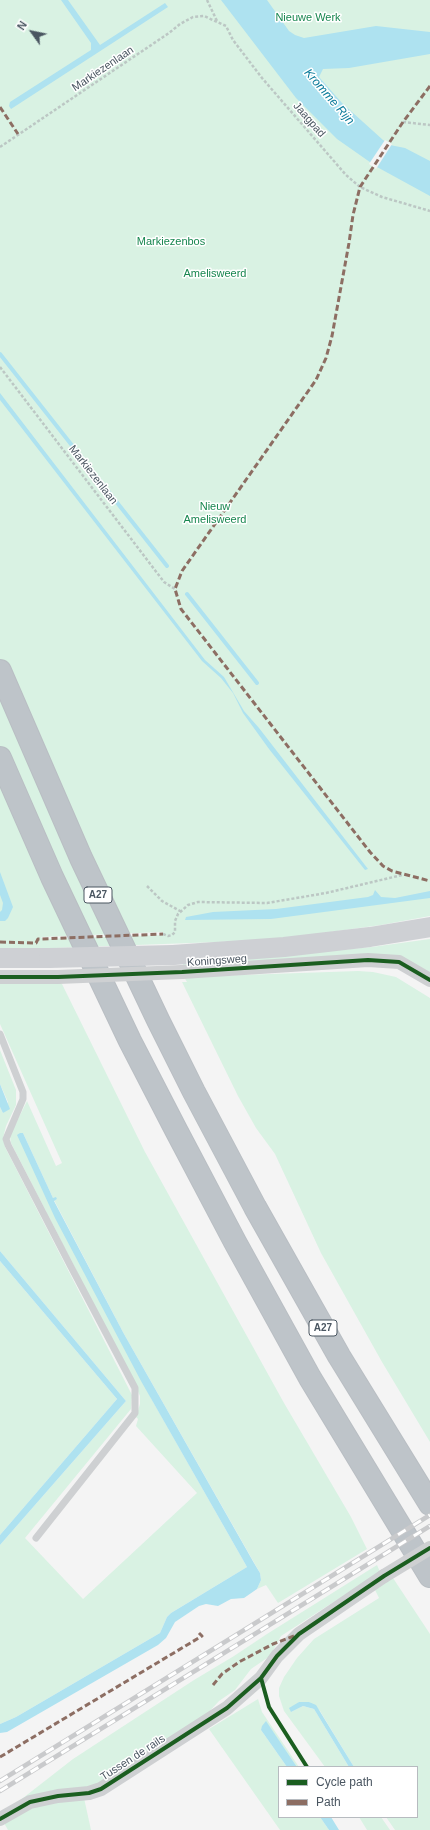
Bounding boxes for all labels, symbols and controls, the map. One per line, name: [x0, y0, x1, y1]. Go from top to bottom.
park label: Nieuwe Werk: [275, 11, 341, 25]
north arrow: [12, 12, 52, 52]
text: N: [15, 19, 29, 32]
street label: Markiezenlaan: [70, 44, 136, 94]
water label: Kromme Rijn: [301, 66, 357, 128]
street label: Jaagpad: [290, 100, 328, 140]
park label: Markiezenbos: [137, 235, 205, 249]
park label: Amelisweerd: [184, 267, 246, 281]
street label: Markiezenlaan: [66, 443, 120, 507]
park label: Nieuw Amelisweerd: [184, 500, 246, 526]
road number: A27: [84, 887, 112, 903]
street label: Koningsweg: [187, 952, 247, 970]
road number: A27: [309, 1320, 337, 1336]
street label: Tussen de rails: [98, 1732, 168, 1784]
legend: [278, 1766, 418, 1818]
text: Cycle path: [316, 1775, 373, 1789]
text: Path: [316, 1795, 341, 1809]

